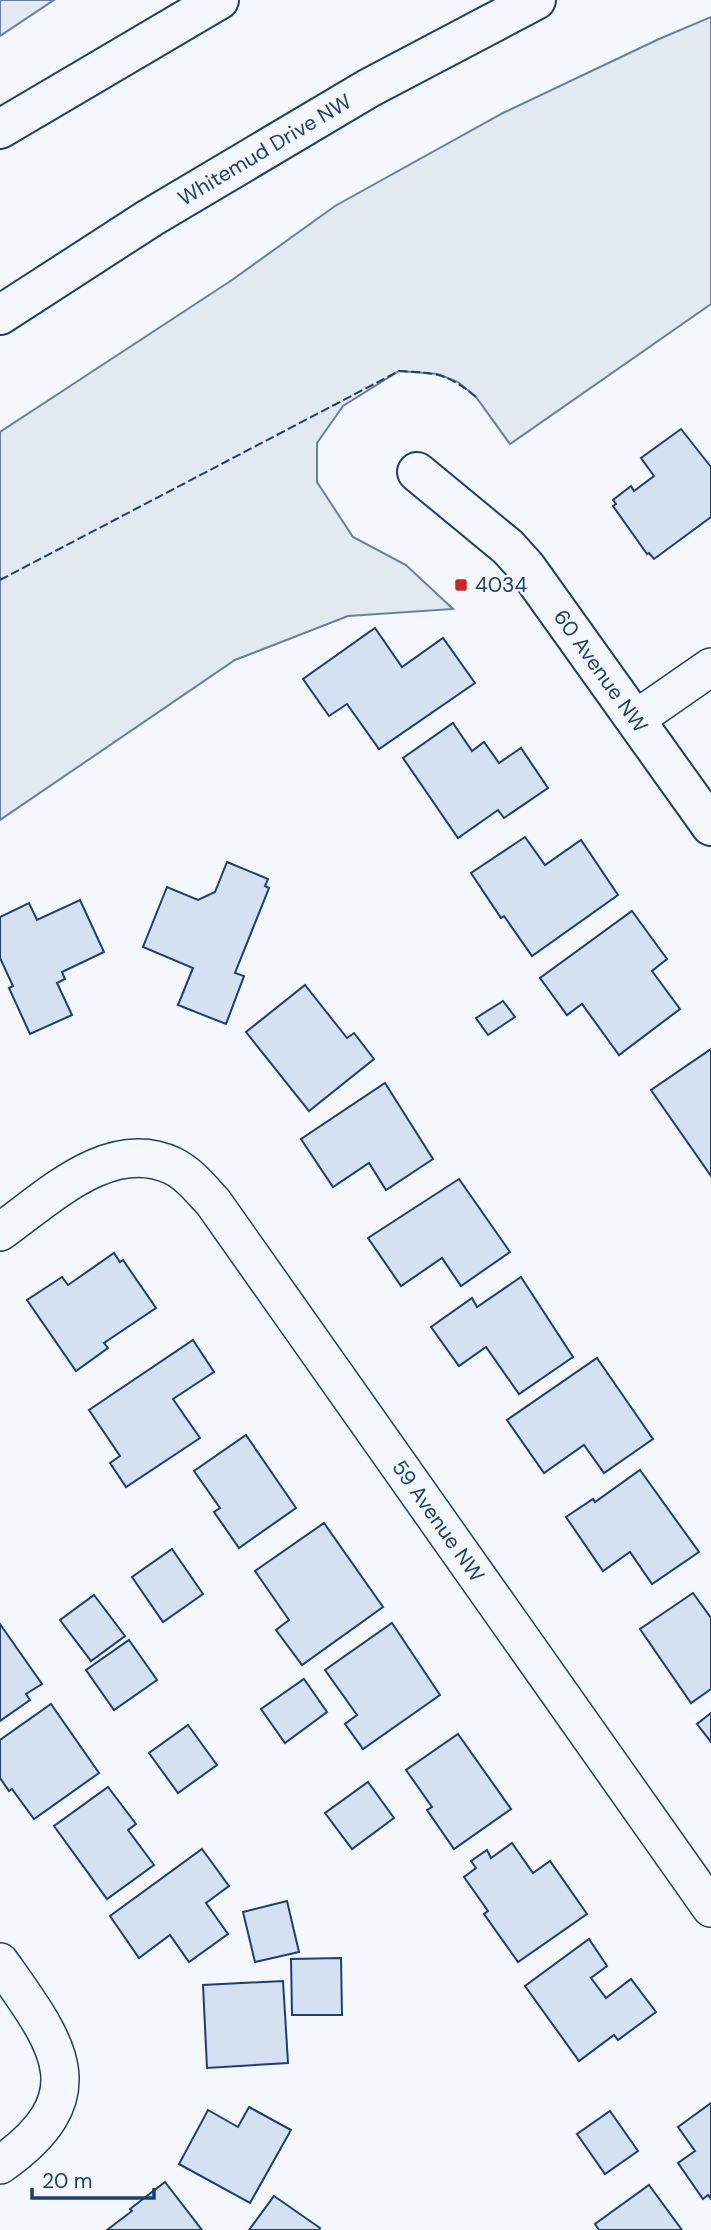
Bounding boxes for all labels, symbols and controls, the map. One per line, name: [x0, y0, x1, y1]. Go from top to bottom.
street label: Whitemud Drive NW: [173, 88, 357, 212]
place label: 4034: [475, 571, 528, 599]
marker: 4034: [453, 577, 469, 593]
street label: 60 Avenue NW: [547, 604, 654, 738]
street label: 59 Avenue NW: [385, 1455, 491, 1588]
scale bar: [32, 2156, 154, 2200]
text: 20 m: [42, 2167, 93, 2195]

